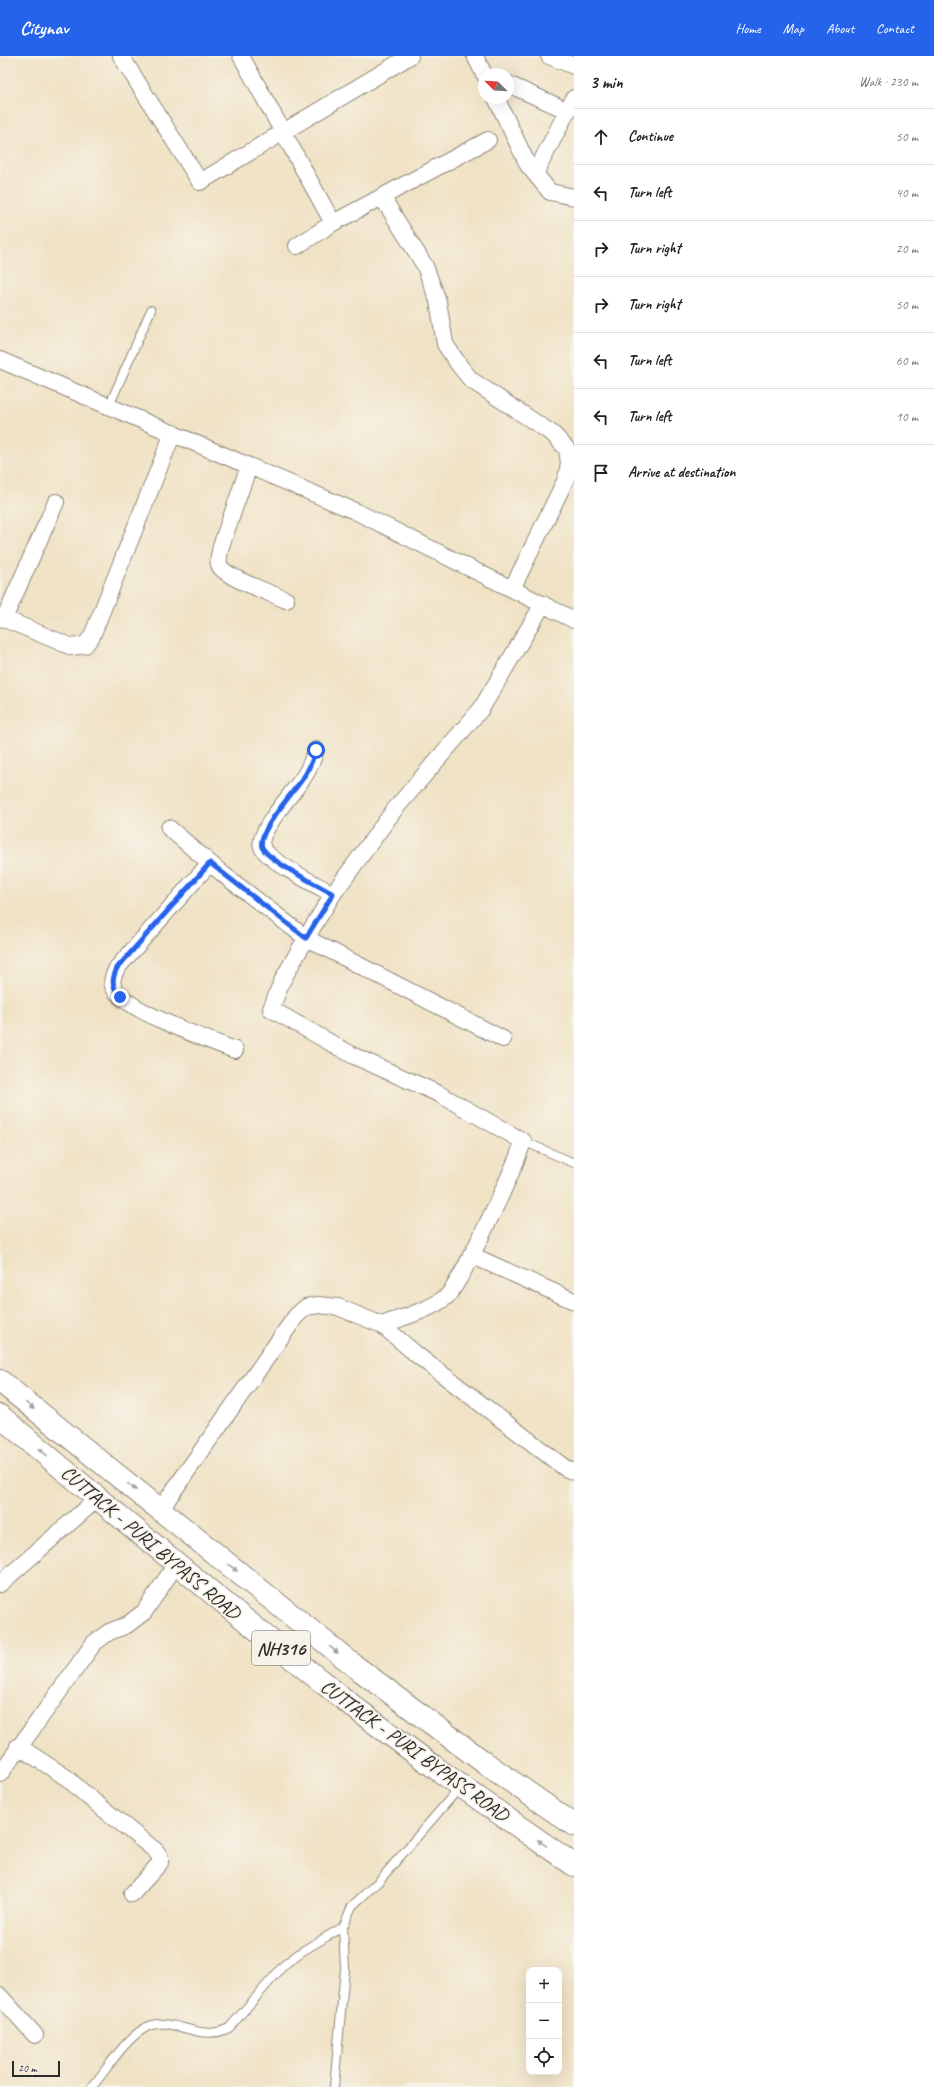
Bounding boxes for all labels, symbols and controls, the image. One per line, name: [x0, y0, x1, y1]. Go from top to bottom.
text: Citynav: [20, 16, 68, 40]
text: Home: [735, 20, 761, 37]
text: Map: [783, 20, 804, 37]
text: About: [826, 20, 854, 37]
text: Contact: [876, 20, 914, 37]
north arrow: [478, 68, 514, 104]
text: 3 min: [590, 72, 623, 93]
text: Walk · 230 m: [859, 74, 918, 90]
icon: ahead: [590, 126, 612, 148]
text: Continue: [628, 127, 673, 146]
text: 50 m: [896, 129, 918, 145]
icon: left: [590, 182, 612, 204]
text: Turn left: [628, 183, 671, 202]
text: 40 m: [896, 185, 918, 201]
icon: right: [590, 238, 612, 260]
text: Turn right: [628, 239, 681, 258]
text: 20 m: [896, 241, 918, 257]
icon: right: [590, 294, 612, 316]
text: Turn right: [628, 295, 681, 314]
text: 50 m: [896, 297, 918, 313]
icon: left: [590, 350, 612, 372]
text: Turn left: [628, 351, 671, 370]
text: 60 m: [896, 353, 918, 369]
icon: left: [590, 406, 612, 428]
text: Turn left: [628, 407, 671, 426]
text: 10 m: [896, 409, 918, 425]
icon: arrive: [590, 462, 612, 484]
text: Arrive at destination: [628, 463, 735, 482]
route start: [307, 741, 325, 759]
route end: [111, 988, 129, 1006]
one-way arrow: [25, 1401, 36, 1410]
one-way arrow: [38, 1448, 49, 1457]
street label: CUTTACK - PURI BYPASS ROAD: [56, 1460, 247, 1626]
one-way arrow: [126, 1483, 137, 1491]
one-way arrow: [228, 1564, 239, 1573]
road number: NH316: [252, 1631, 310, 1665]
one-way arrow: [329, 1646, 340, 1654]
street label: CUTTACK - PURI BYPASS ROAD: [316, 1674, 516, 1828]
one-way arrow: [537, 1839, 547, 1847]
map controls: [526, 1967, 562, 2075]
button: +: [526, 1967, 562, 2003]
button: −: [526, 2003, 562, 2039]
button: locate: [526, 2039, 562, 2075]
scale bar: [12, 2059, 60, 2078]
text: 20 m: [18, 2061, 37, 2075]

